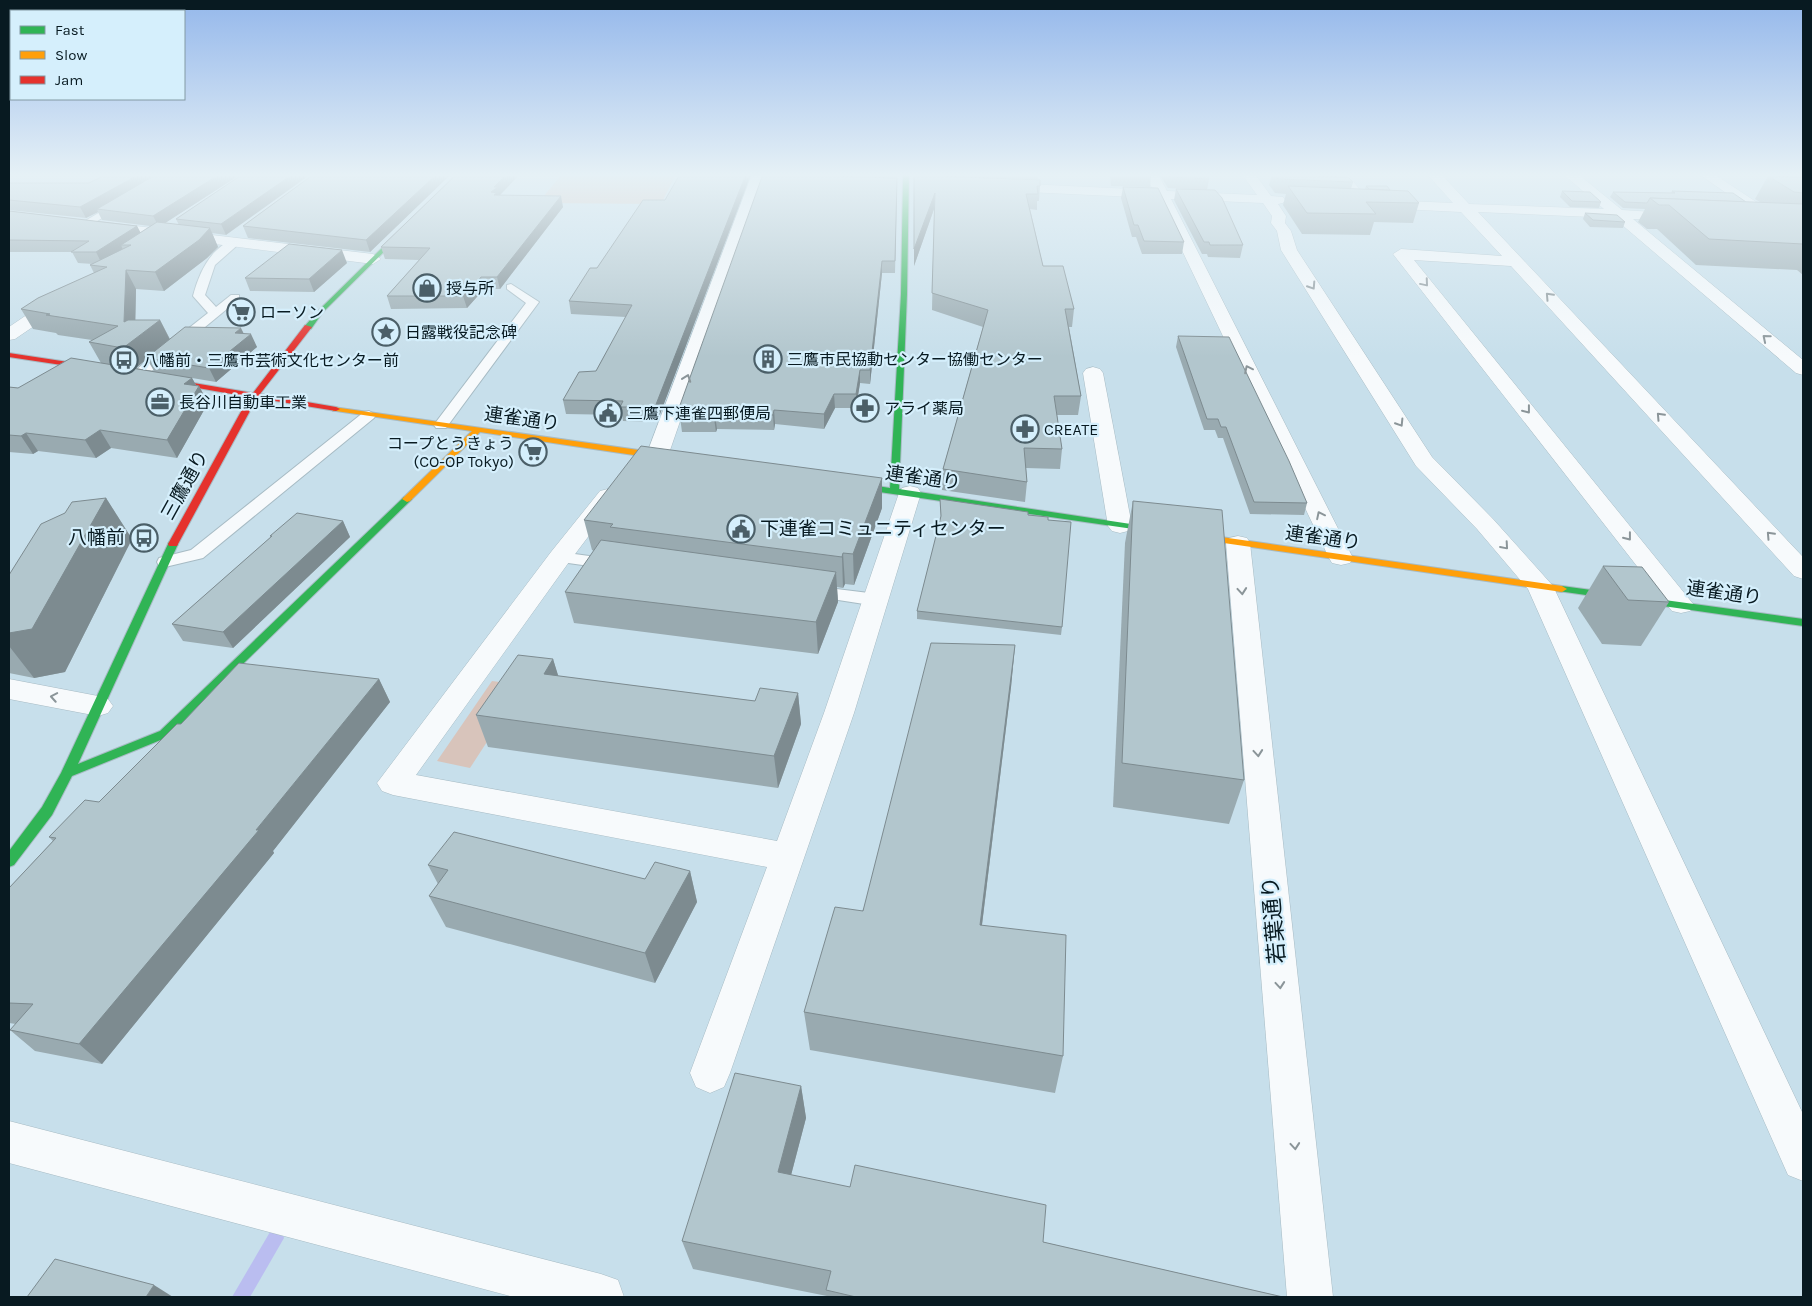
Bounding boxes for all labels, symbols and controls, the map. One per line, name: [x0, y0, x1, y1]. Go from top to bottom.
legend: [10, 10, 185, 100]
text: Fast: [55, 21, 85, 39]
text: Slow: [55, 46, 87, 64]
text: Jam: [55, 71, 83, 89]
shop icon: 授与所: [412, 273, 442, 303]
one-way arrow: [1420, 277, 1428, 286]
place label: 授与所: [446, 279, 494, 298]
one-way arrow: [1306, 281, 1316, 290]
one-way arrow: [1546, 293, 1555, 302]
supermarket icon: ローソン: [226, 297, 256, 327]
place label: ローソン: [260, 303, 324, 322]
place icon: 日露戦役記念碑: [371, 317, 401, 347]
place label: 日露戦役記念碑: [405, 323, 517, 342]
one-way arrow: [1763, 335, 1772, 343]
building icon: 三鷹市民協動センター協働センター: [753, 344, 783, 374]
bus stop icon: 八幡前・三鷹市芸術文化センター前: [109, 345, 139, 375]
place label: 三鷹市民協動センター協働センター: [787, 350, 1043, 369]
place label: 八幡前・三鷹市芸術文化センター前: [143, 351, 399, 370]
one-way arrow: [1244, 365, 1254, 374]
one-way arrow: [681, 374, 691, 382]
office icon: 長谷川自動車工業: [145, 387, 175, 417]
place label: 長谷川自動車工業: [179, 393, 307, 412]
pharmacy icon: アライ薬局: [850, 393, 880, 423]
public building icon: 三鷹下連雀四郵便局: [593, 398, 623, 428]
place label: アライ薬局: [884, 399, 964, 418]
street label: 連雀通り: [483, 403, 561, 435]
place label: 三鷹下連雀四郵便局: [627, 404, 771, 423]
one-way arrow: [1521, 404, 1530, 414]
one-way arrow: [1657, 412, 1666, 421]
pharmacy icon: CREATE: [1010, 414, 1040, 444]
one-way arrow: [1394, 418, 1404, 427]
place label: CREATE: [1044, 420, 1098, 439]
place label: コープとうきょう (CO-OP Tokyo): [387, 434, 514, 471]
supermarket icon: コープとうきょう (CO-OP Tokyo): [518, 437, 548, 467]
street label: 三鷹通り: [157, 446, 213, 524]
street label: 連雀通り: [884, 462, 962, 494]
one-way arrow: [1316, 511, 1326, 520]
public building icon: 下連雀コミュニティセンター: [726, 514, 756, 544]
place label: 下連雀コミュニティセンター: [760, 518, 1006, 540]
street label: 連雀通り: [1284, 522, 1362, 554]
bus stop icon: 八幡前: [129, 523, 159, 553]
place label: 八幡前: [68, 527, 125, 549]
one-way arrow: [1622, 531, 1630, 540]
one-way arrow: [1767, 531, 1776, 540]
one-way arrow: [1499, 541, 1508, 550]
street label: 連雀通り: [1685, 577, 1763, 609]
one-way arrow: [1236, 588, 1247, 596]
one-way arrow: [49, 693, 58, 703]
one-way arrow: [1252, 749, 1263, 757]
street label: 若葉通り: [1257, 875, 1291, 965]
one-way arrow: [1274, 981, 1285, 989]
one-way arrow: [1289, 1143, 1300, 1151]

